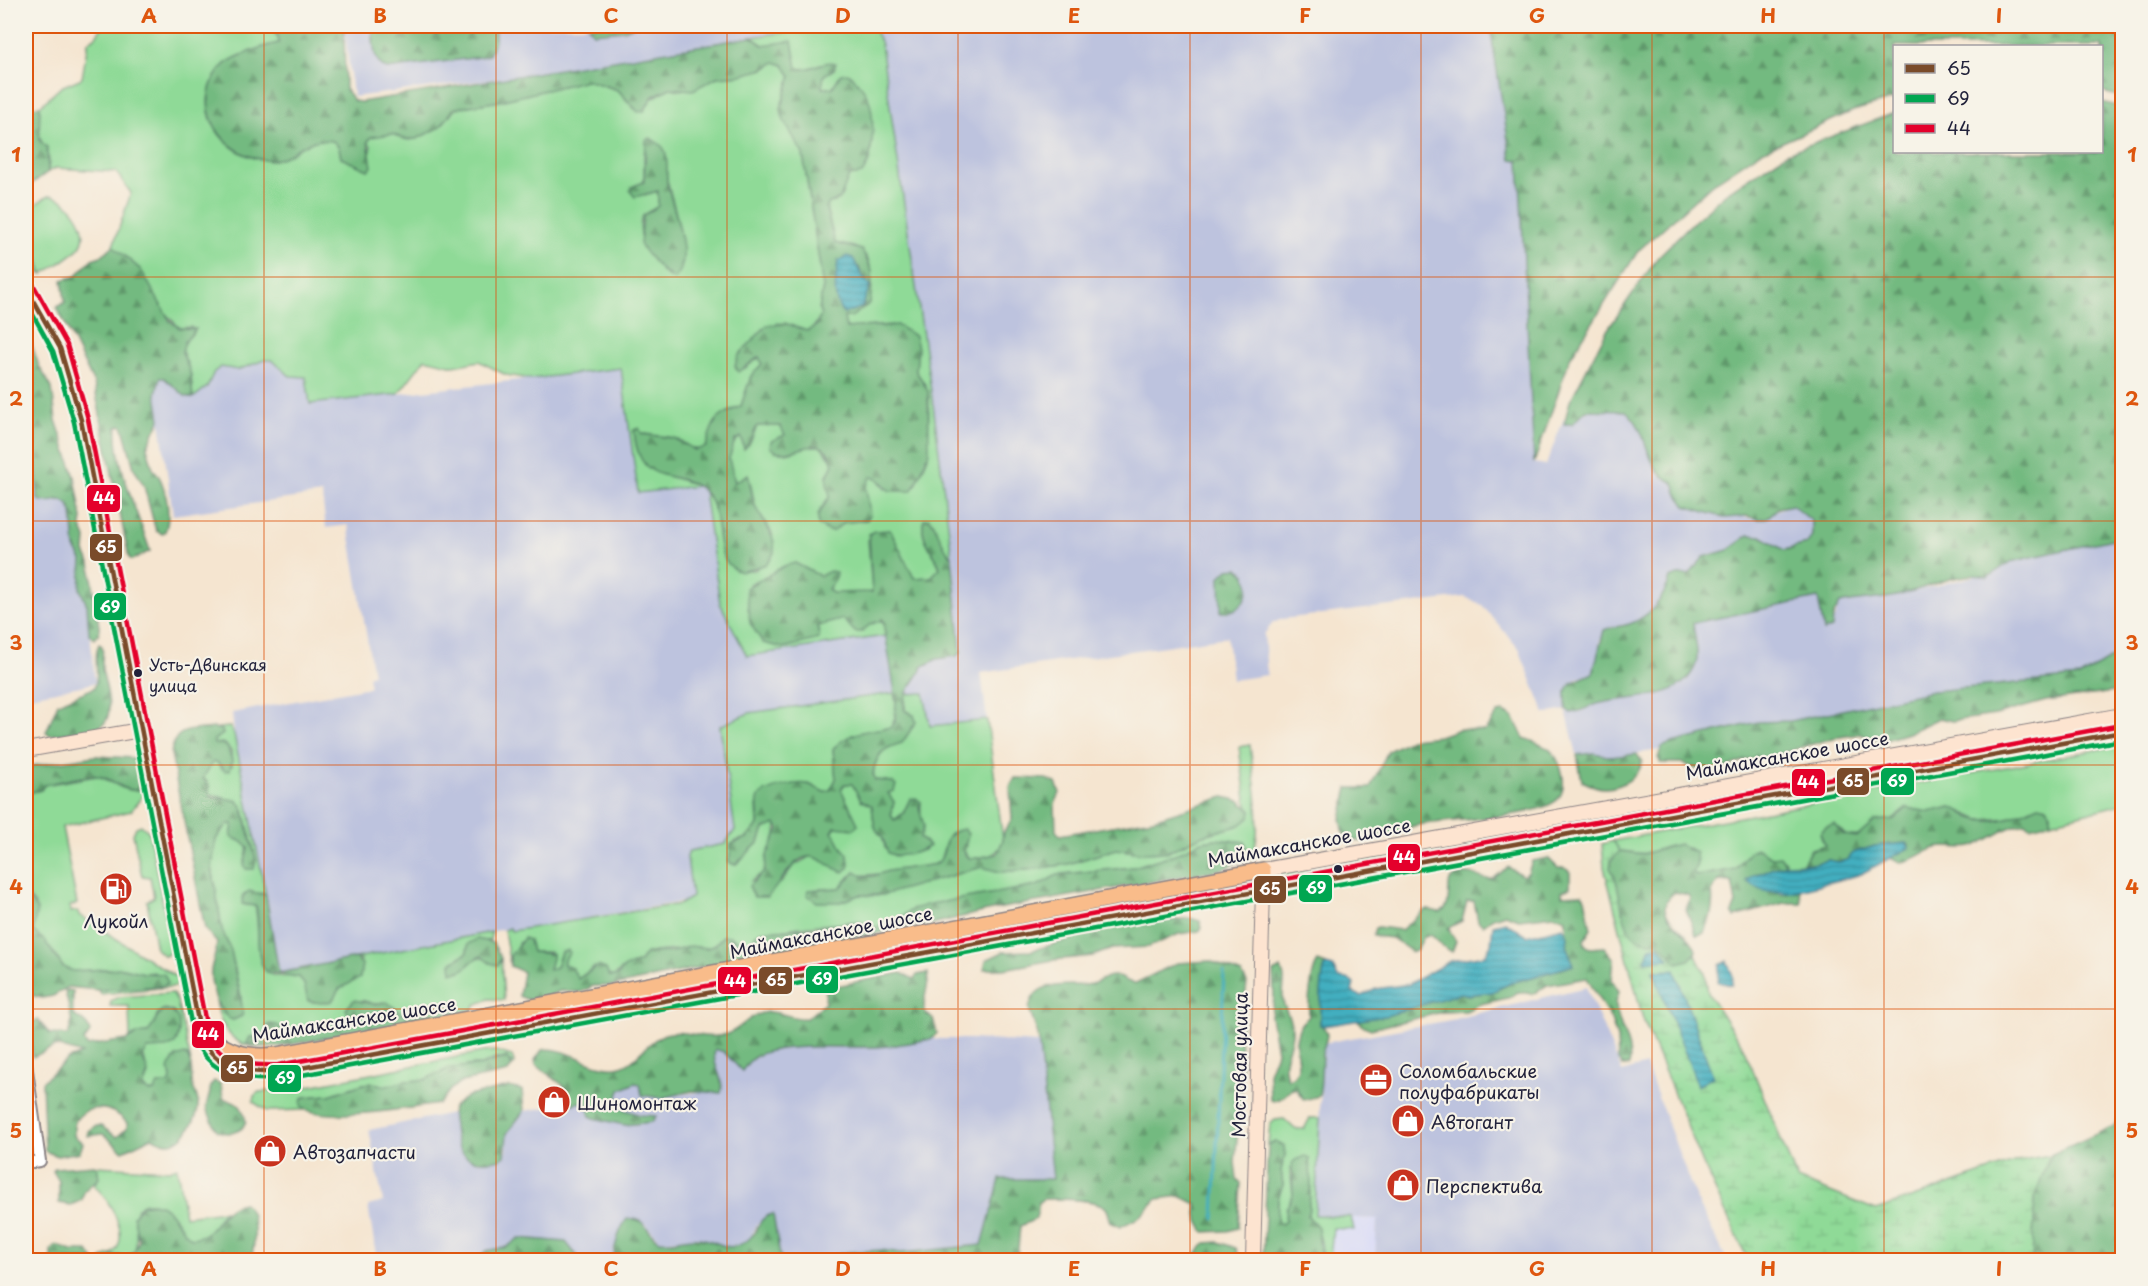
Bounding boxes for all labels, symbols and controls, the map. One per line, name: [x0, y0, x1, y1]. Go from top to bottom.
text: A: [141, 0, 157, 30]
text: B: [373, 0, 387, 30]
text: C: [603, 0, 619, 30]
text: D: [835, 0, 851, 30]
text: E: [1068, 0, 1080, 30]
text: F: [1299, 0, 1311, 30]
text: G: [1529, 0, 1545, 30]
text: H: [1760, 0, 1776, 30]
text: I: [1996, 0, 2002, 30]
legend: [1893, 45, 2103, 153]
text: 65: [1947, 54, 1971, 81]
text: 69: [1947, 84, 1970, 111]
text: 44: [1947, 114, 1971, 141]
text: 1: [11, 139, 21, 169]
text: 1: [2127, 139, 2137, 169]
text: 2: [9, 383, 23, 413]
text: 2: [2125, 383, 2139, 413]
line badge: 44: [86, 484, 121, 513]
text: 44: [93, 485, 115, 509]
line badge: 65: [89, 533, 123, 562]
text: 65: [95, 534, 117, 558]
line badge: 69: [93, 592, 127, 621]
text: 69: [100, 594, 120, 618]
text: 3: [9, 627, 23, 657]
text: 3: [2125, 627, 2139, 657]
place label: Усть-Двинская улица: [149, 652, 267, 697]
marker: Усть-Двинская улица: [132, 667, 144, 679]
street label: Маймаксанское шоссе: [1683, 724, 1891, 786]
line badge: 65: [1836, 767, 1870, 796]
line badge: 69: [1880, 767, 1915, 796]
line badge: 44: [1791, 768, 1826, 797]
text: 65: [1842, 768, 1864, 792]
text: 69: [1887, 768, 1907, 792]
text: 44: [1797, 769, 1819, 793]
street label: Маймаксанское шоссе: [1205, 811, 1413, 873]
line badge: 44: [1387, 843, 1421, 872]
text: 44: [1393, 844, 1415, 868]
unlabelled marker: [1332, 863, 1344, 875]
text: 4: [9, 871, 23, 901]
fuel station icon: Лукойл: [98, 871, 134, 907]
text: 4: [2125, 871, 2139, 901]
line badge: 69: [1298, 874, 1333, 903]
line badge: 65: [1253, 875, 1287, 904]
text: 69: [1306, 875, 1326, 899]
text: 65: [1259, 876, 1281, 900]
street label: Маймаксанское шоссе: [727, 899, 935, 965]
place label: Лукойл: [84, 907, 148, 934]
line badge: 69: [805, 965, 839, 994]
line badge: 44: [717, 966, 752, 995]
line badge: 65: [758, 966, 793, 995]
text: 69: [812, 966, 832, 990]
text: 65: [765, 967, 787, 991]
text: 44: [724, 968, 746, 992]
street label: Маймаксанское шоссе: [250, 990, 458, 1048]
street label: Мостовая улица: [1224, 991, 1254, 1138]
line badge: 44: [191, 1020, 225, 1049]
text: 44: [197, 1021, 219, 1045]
line badge: 65: [220, 1054, 254, 1083]
text: 65: [226, 1055, 248, 1079]
place label: Соломбальские полуфабрикаты: [1399, 1057, 1540, 1105]
office icon: Соломбальские полуфабрикаты: [1358, 1062, 1394, 1098]
line badge: 69: [267, 1064, 302, 1093]
text: 69: [275, 1065, 295, 1089]
shop icon: Шиномонтаж: [536, 1084, 572, 1120]
place label: Шиномонтаж: [577, 1089, 697, 1116]
shop icon: Автогант: [1390, 1103, 1426, 1139]
place label: Автогант: [1431, 1108, 1513, 1135]
text: 5: [10, 1115, 22, 1145]
text: 5: [2126, 1115, 2138, 1145]
shop icon: Автозапчасти: [252, 1133, 288, 1169]
place label: Автозапчасти: [293, 1138, 416, 1165]
shop icon: Перспектива: [1385, 1167, 1421, 1203]
place label: Перспектива: [1426, 1172, 1543, 1199]
text: A: [141, 1253, 157, 1283]
text: B: [373, 1253, 387, 1283]
text: C: [603, 1253, 619, 1283]
text: D: [835, 1253, 851, 1283]
text: E: [1068, 1253, 1080, 1283]
text: F: [1299, 1253, 1311, 1283]
text: G: [1529, 1253, 1545, 1283]
text: H: [1760, 1253, 1776, 1283]
text: I: [1996, 1253, 2002, 1283]

